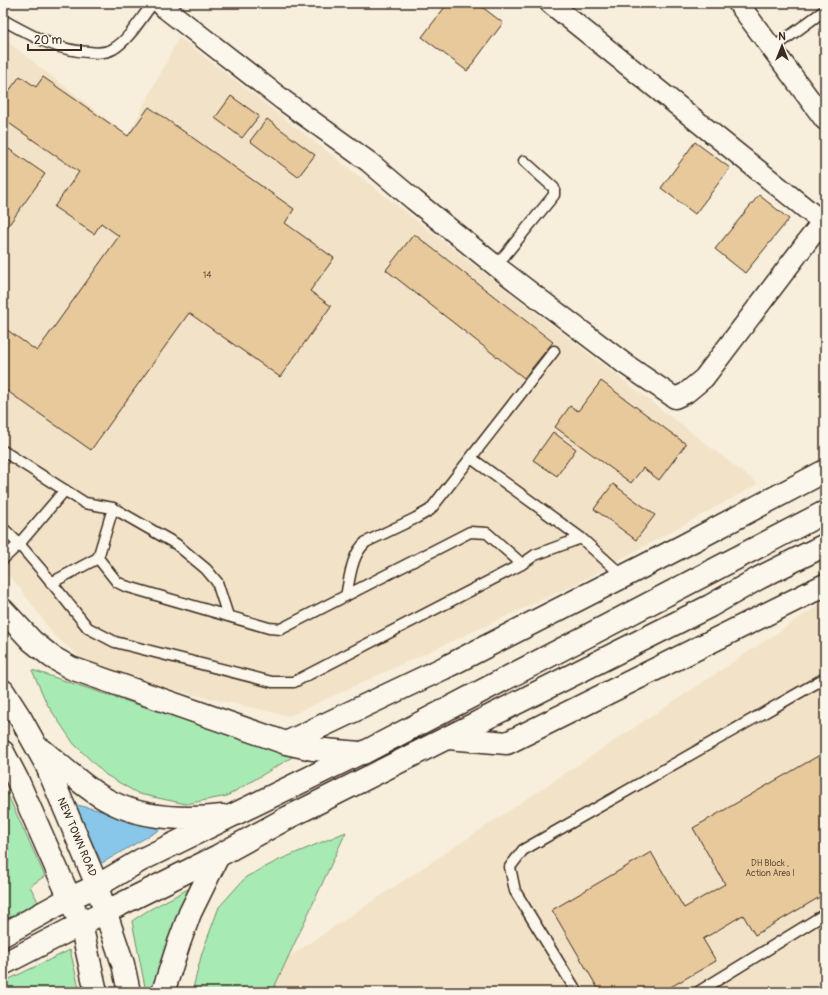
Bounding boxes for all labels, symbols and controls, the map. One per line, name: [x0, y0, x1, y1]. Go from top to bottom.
scale bar: [28, 26, 81, 52]
north arrow: [762, 26, 802, 66]
text: N: [778, 30, 786, 43]
text: 20 m: [34, 33, 63, 48]
house number: 14: [203, 270, 212, 281]
street label: NEW TOWN ROAD: [54, 796, 100, 879]
house number: DH Block , Action Area I: [745, 858, 795, 879]

